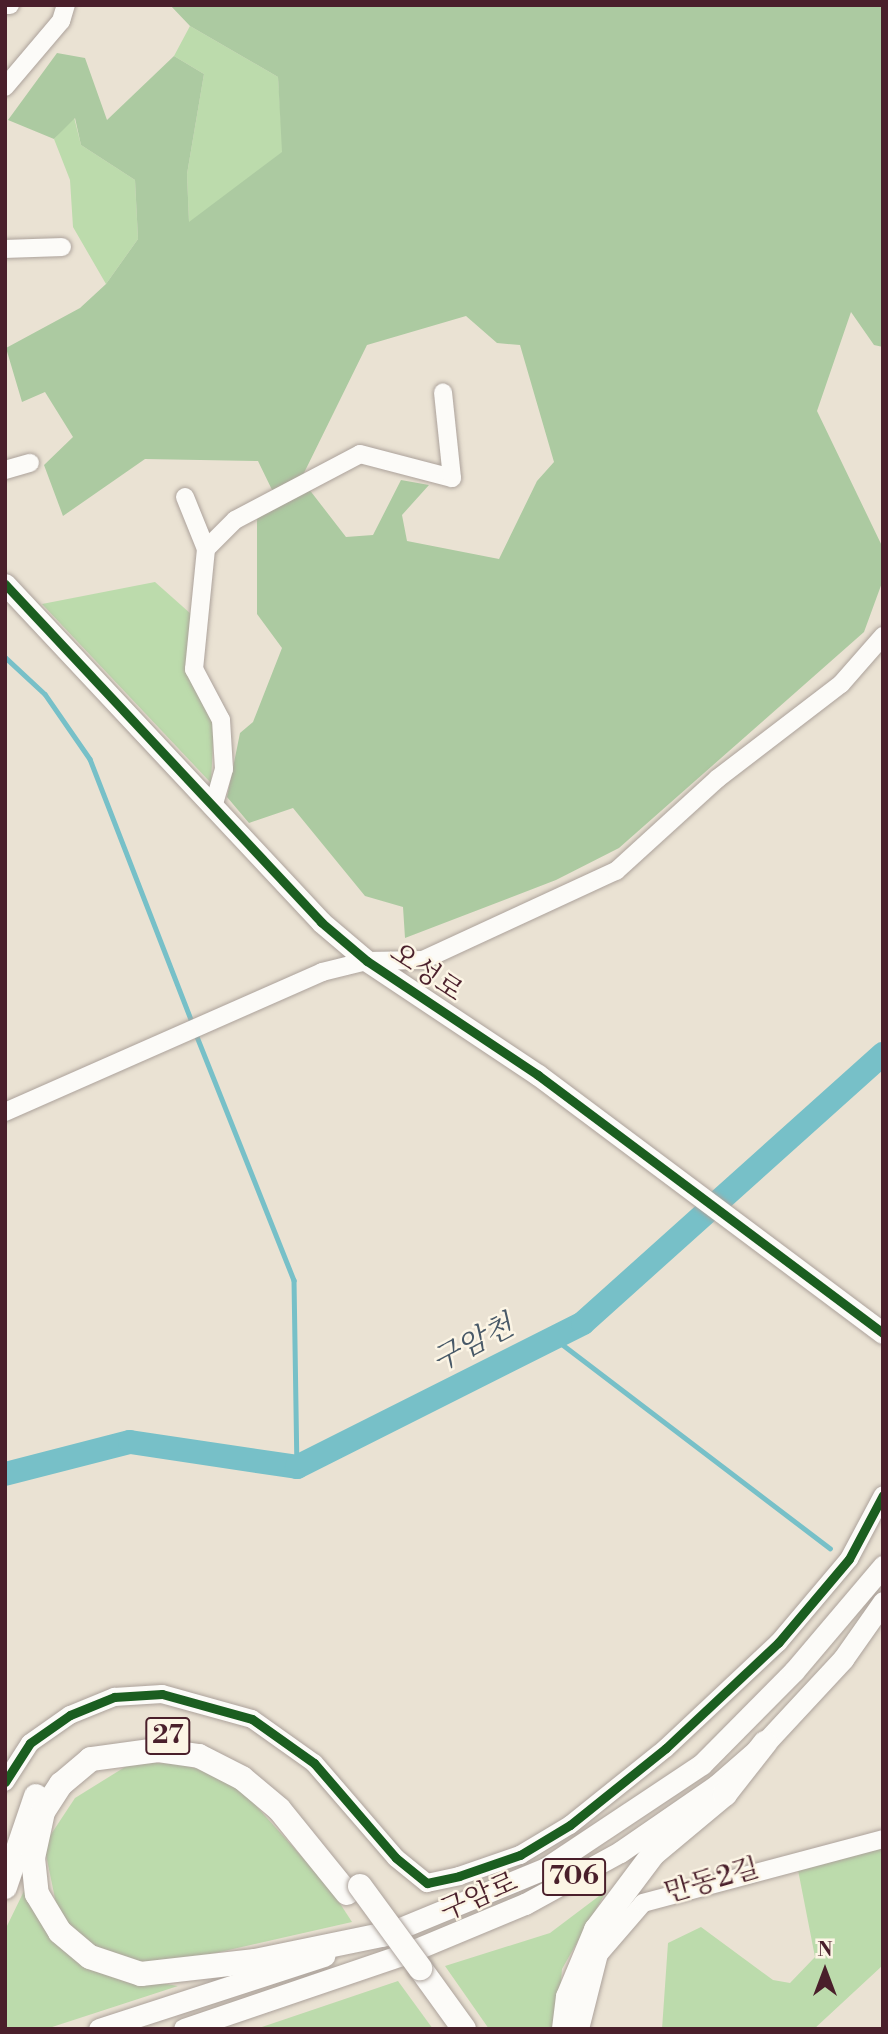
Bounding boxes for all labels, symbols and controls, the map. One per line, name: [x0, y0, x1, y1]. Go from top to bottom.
street label: 오성로: [383, 936, 469, 1010]
water label: 구암천: [426, 1308, 520, 1380]
road number: 27: [145, 1714, 191, 1758]
street label: 만동2길: [661, 1851, 763, 1911]
road number: 706: [541, 1854, 607, 1900]
street label: 구암로: [435, 1866, 523, 1928]
north arrow: [790, 1936, 860, 2006]
text: N: [817, 1938, 833, 1962]

